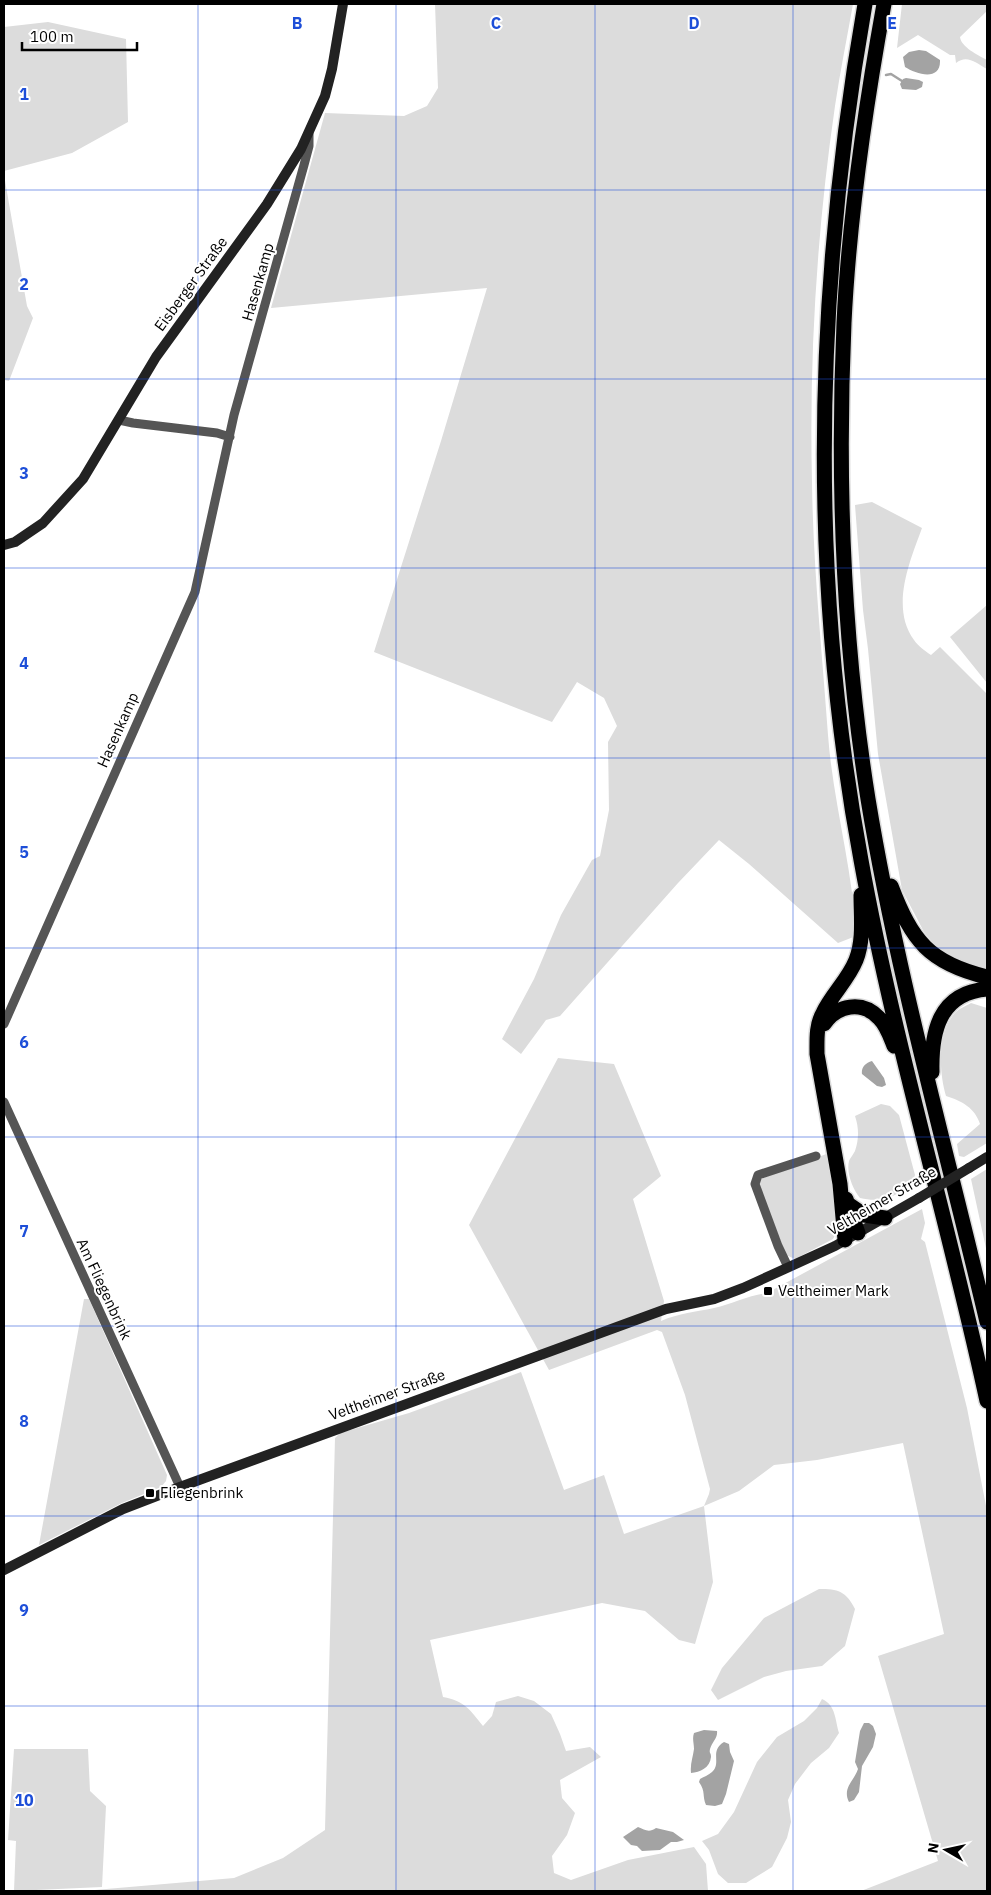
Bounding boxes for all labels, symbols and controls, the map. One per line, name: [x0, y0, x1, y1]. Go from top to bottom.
text: B: [292, 13, 303, 33]
text: C: [491, 13, 501, 33]
text: D: [688, 13, 700, 33]
text: E: [887, 13, 897, 33]
scale bar: [22, 20, 138, 52]
text: 100 m: [30, 27, 74, 46]
text: 1: [19, 84, 29, 104]
street label: Eisberger Straße: [150, 233, 231, 335]
street label: Hasenkamp: [237, 241, 278, 323]
text: 2: [19, 274, 29, 294]
text: 3: [19, 463, 29, 483]
text: 4: [19, 653, 29, 673]
street label: Hasenkamp: [93, 689, 143, 770]
text: 5: [19, 842, 29, 862]
text: 6: [19, 1032, 29, 1052]
street label: Veltheimer Straße: [824, 1162, 939, 1239]
text: 7: [19, 1221, 29, 1241]
street label: Am Fliegenbrink: [73, 1235, 136, 1343]
place label: Veltheimer Mark: [778, 1281, 889, 1300]
marker: Veltheimer Mark: [762, 1285, 774, 1297]
street label: Veltheimer Straße: [326, 1365, 448, 1424]
text: 8: [19, 1411, 29, 1431]
place label: Fliegenbrink: [160, 1483, 244, 1502]
marker: Fliegenbrink: [144, 1487, 156, 1499]
text: 9: [19, 1600, 29, 1620]
text: 10: [14, 1790, 34, 1810]
north arrow: [921, 1825, 971, 1875]
text: N: [923, 1842, 943, 1854]

